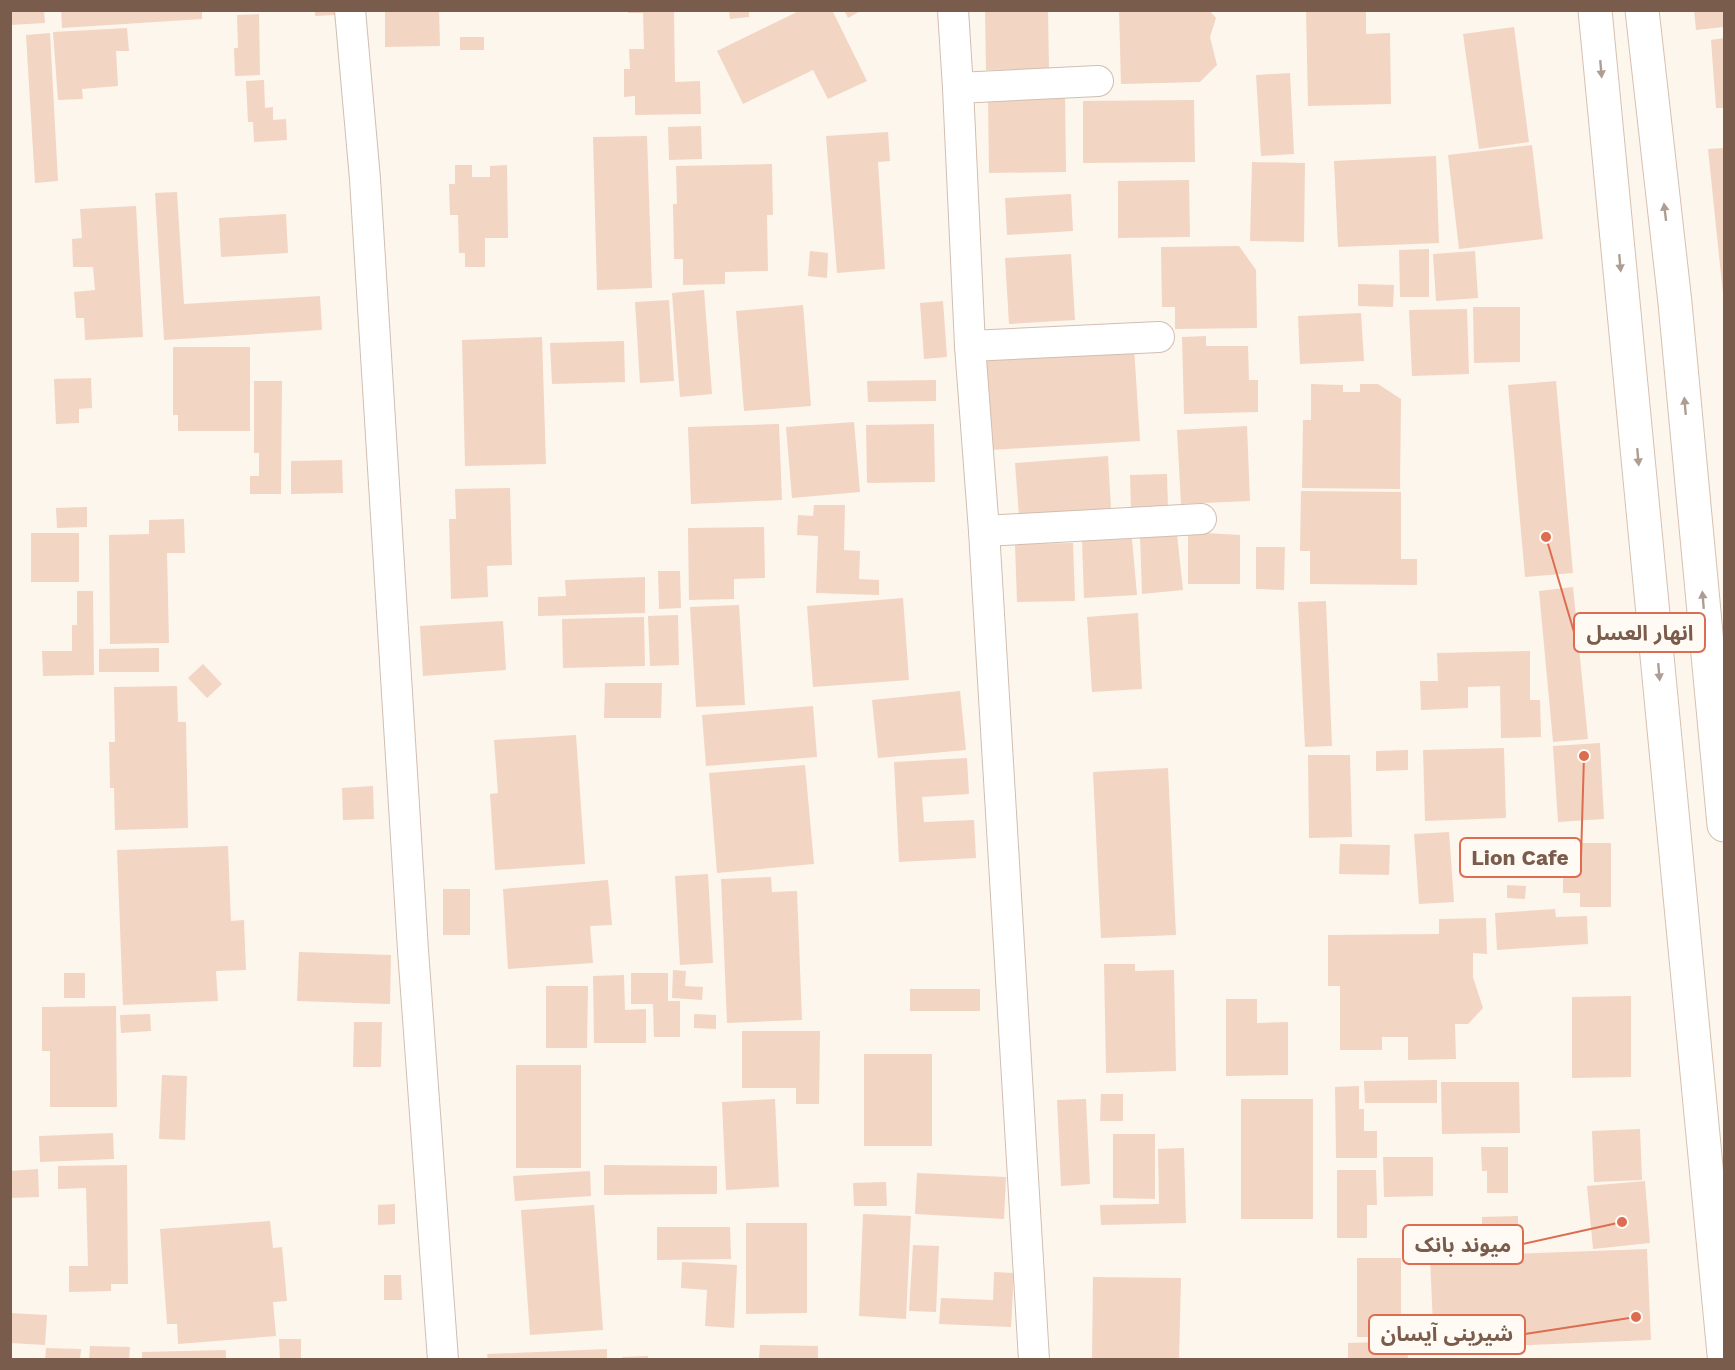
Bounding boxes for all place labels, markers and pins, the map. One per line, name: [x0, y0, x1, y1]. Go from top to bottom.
callout: انهار العسل: [1574, 613, 1705, 652]
callout: Lion Cafe: [1460, 838, 1581, 877]
callout: میوند بانک: [1403, 1225, 1523, 1264]
callout: شیرینی آیسان: [1369, 1315, 1525, 1354]

